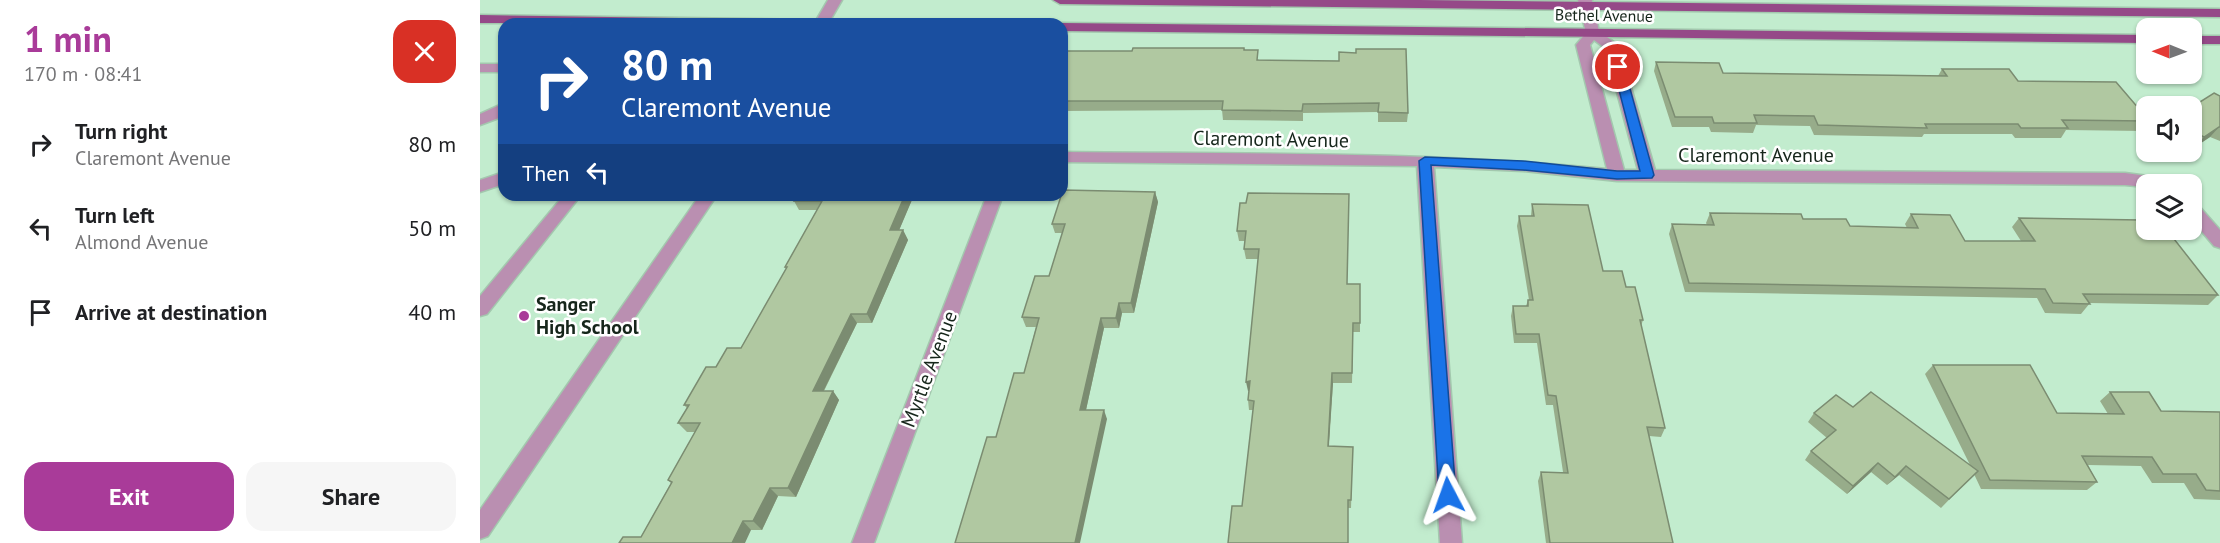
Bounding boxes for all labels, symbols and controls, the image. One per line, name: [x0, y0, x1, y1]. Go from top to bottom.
street label: Bethel Avenue: [1555, 4, 1653, 26]
text: 1 min: [24, 15, 112, 62]
north arrow: [2136, 18, 2202, 84]
map controls: [2136, 18, 2202, 240]
button: close: [393, 20, 456, 83]
text: 80 m: [621, 37, 713, 92]
pin: [1592, 41, 1643, 92]
icon: right: [522, 42, 600, 120]
icon: arrive: [1601, 50, 1634, 83]
text: 170 m · 08:41: [24, 61, 142, 87]
text: Claremont Avenue: [621, 90, 832, 124]
button: sound: [2136, 96, 2202, 162]
text: Turn right: [75, 117, 167, 145]
street label: Claremont Avenue: [1193, 125, 1349, 153]
icon: right: [24, 128, 57, 161]
text: 80 m: [408, 130, 456, 158]
street label: Claremont Avenue: [1678, 142, 1834, 168]
text: Claremont Avenue: [75, 145, 231, 171]
icon: left: [581, 156, 614, 189]
text: Then: [522, 159, 569, 187]
button: layers: [2136, 174, 2202, 240]
text: Turn left: [75, 201, 155, 229]
icon: left: [24, 212, 57, 245]
text: 50 m: [408, 214, 456, 242]
text: Almond Avenue: [75, 229, 208, 255]
place label: Sanger High School: [536, 291, 639, 340]
icon: arrive: [24, 296, 57, 329]
text: Arrive at destination: [75, 298, 267, 326]
text: 40 m: [408, 298, 456, 326]
street label: Myrtle Avenue: [895, 307, 963, 431]
marker: Sanger High School: [517, 309, 531, 323]
button: Exit: [24, 462, 234, 531]
button: Share: [246, 462, 456, 531]
position arrow: [1416, 463, 1480, 527]

